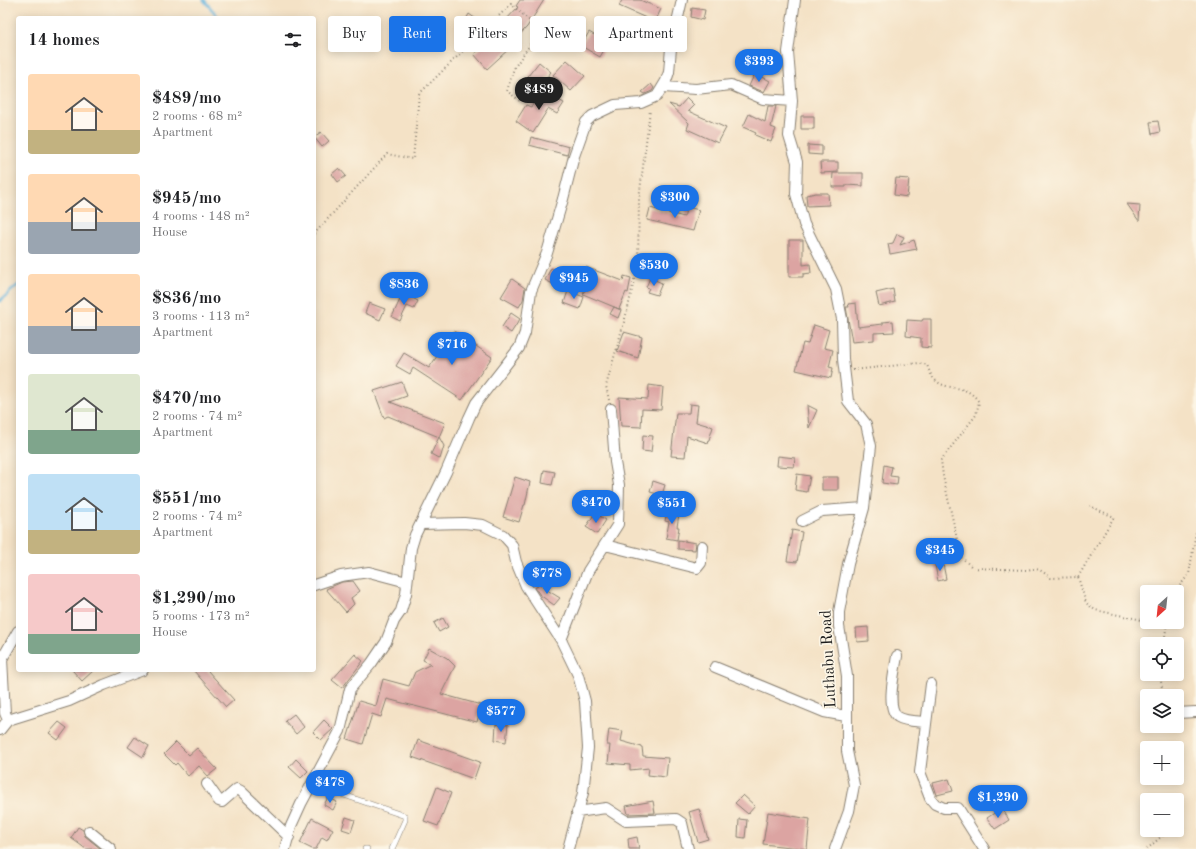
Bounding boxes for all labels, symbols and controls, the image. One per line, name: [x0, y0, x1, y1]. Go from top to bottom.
chip: Buy: [328, 16, 381, 52]
chip: Rent: [389, 16, 446, 52]
chip: Filters: [454, 16, 522, 52]
chip: New: [530, 16, 586, 52]
chip: Apartment: [594, 16, 687, 52]
icon: filters: [282, 29, 304, 51]
text: 14 homes: [28, 32, 100, 49]
pin: $393: [735, 49, 783, 83]
text: $393: [744, 55, 774, 68]
pin: $489: [515, 77, 563, 111]
text: $489: [524, 83, 554, 96]
icon: home: [60, 90, 108, 138]
text: $489/mo: [152, 90, 221, 107]
text: 2 rooms · 68 m²: [152, 110, 242, 123]
text: Apartment: [152, 126, 213, 139]
pin: $300: [651, 185, 699, 219]
icon: home: [60, 190, 108, 238]
text: $945/mo: [152, 190, 221, 207]
text: $300: [660, 191, 690, 204]
text: 4 rooms · 148 m²: [152, 210, 250, 223]
text: House: [152, 226, 187, 239]
pin: $530: [630, 253, 678, 287]
text: $530: [639, 259, 669, 272]
pin: $945: [550, 266, 598, 300]
pin: $836: [380, 272, 428, 306]
text: $945: [559, 272, 589, 285]
text: $836: [389, 278, 419, 291]
icon: home: [60, 290, 108, 338]
text: $836/mo: [152, 290, 221, 307]
text: 3 rooms · 113 m²: [152, 310, 250, 323]
text: Apartment: [152, 326, 213, 339]
pin: $716: [428, 332, 476, 366]
text: $716: [437, 338, 467, 351]
icon: home: [60, 390, 108, 438]
text: $470/mo: [152, 390, 221, 407]
text: 2 rooms · 74 m²: [152, 410, 242, 423]
text: Apartment: [152, 426, 213, 439]
icon: home: [60, 490, 108, 538]
text: $551/mo: [152, 490, 221, 507]
pin: $470: [572, 490, 620, 524]
pin: $551: [648, 491, 696, 525]
text: $470: [581, 496, 611, 509]
text: $551: [657, 497, 687, 510]
text: 2 rooms · 74 m²: [152, 510, 242, 523]
text: Apartment: [152, 526, 213, 539]
pin: $345: [916, 538, 964, 572]
text: $345: [925, 544, 955, 557]
pin: $778: [523, 561, 571, 595]
text: $778: [532, 567, 562, 580]
north arrow: [1140, 585, 1184, 629]
map controls: [1140, 585, 1184, 837]
icon: home: [60, 590, 108, 638]
text: $1,290/mo: [152, 590, 236, 607]
street label: Luthabu Road: [818, 609, 840, 709]
text: 5 rooms · 173 m²: [152, 610, 250, 623]
text: House: [152, 626, 187, 639]
button: locate: [1140, 637, 1184, 681]
button: layers: [1140, 689, 1184, 733]
pin: $577: [477, 699, 525, 733]
text: $577: [486, 705, 516, 718]
button: +: [1140, 741, 1184, 785]
pin: $478: [306, 770, 354, 804]
text: $478: [315, 776, 345, 789]
pin: $1,290: [965, 785, 1031, 819]
text: $1,290: [977, 791, 1019, 804]
button: −: [1140, 793, 1184, 837]

